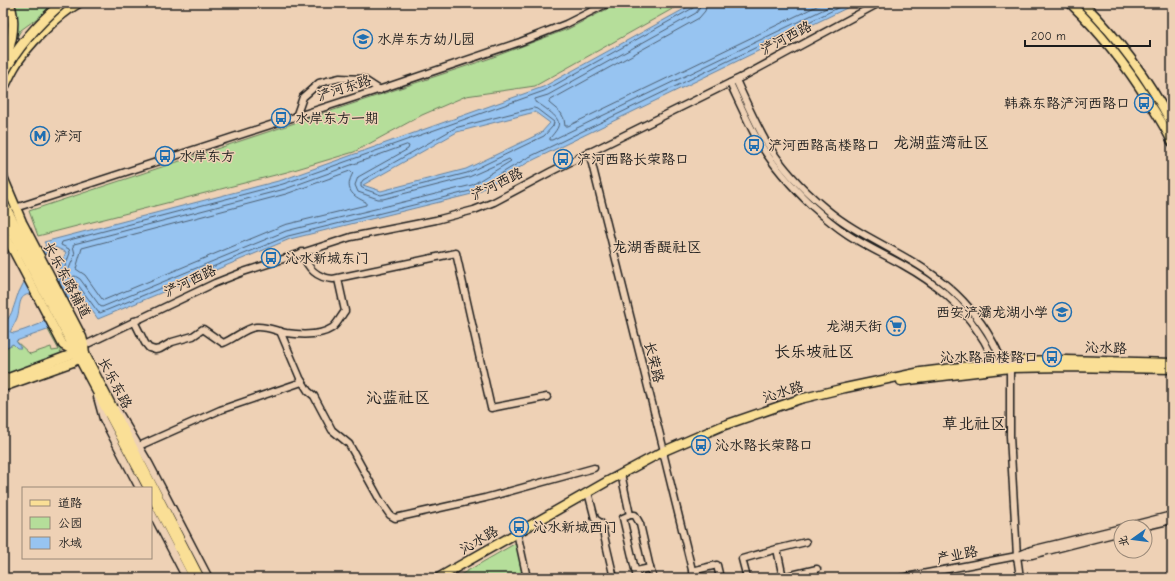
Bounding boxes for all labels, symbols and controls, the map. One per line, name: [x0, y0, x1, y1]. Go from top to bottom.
street label: 浐河西路: [757, 17, 815, 59]
scale bar: [1025, 22, 1150, 48]
school or university icon: 水岸东方幼儿园: [352, 28, 374, 50]
text: 200 m: [1031, 29, 1066, 43]
place label: 水岸东方幼儿园: [377, 31, 475, 48]
street label: 浐河东路: [315, 71, 373, 105]
bus stop icon: 韩森东路浐河西路口: [1133, 92, 1155, 114]
place label: 韩森东路浐河西路口: [1004, 95, 1130, 112]
bus stop icon: 水岸东方一期: [270, 107, 292, 129]
place label: 水岸东方一期: [295, 110, 379, 127]
metro station icon: 浐河: [29, 125, 51, 147]
place label: 浐河: [54, 128, 82, 145]
bus stop icon: 浐河西路高楼路口: [743, 134, 765, 156]
district label: 龙湖蓝湾社区: [893, 134, 989, 152]
place label: 浐河西路高楼路口: [768, 137, 880, 154]
bus stop icon: 水岸东方: [154, 145, 176, 167]
place label: 水岸东方: [179, 148, 235, 165]
bus stop icon: 浐河西路长荣路口: [552, 148, 574, 170]
place label: 浐河西路长荣路口: [577, 151, 689, 168]
street label: 浐河西路: [468, 164, 526, 204]
district label: 龙湖香醍社区: [612, 238, 702, 256]
street label: 长乐东路辅道: [40, 239, 94, 321]
bus stop icon: 沁水新城东门: [260, 247, 282, 269]
place label: 沁水新城东门: [285, 250, 369, 267]
street label: 浐河西路: [161, 261, 219, 301]
school or university icon: 西安浐灞龙湖小学: [1051, 301, 1073, 323]
place label: 西安浐灞龙湖小学: [936, 304, 1048, 321]
supermarket icon: 龙湖天街: [885, 315, 907, 337]
place label: 龙湖天街: [826, 318, 882, 335]
street label: 沁水路: [1085, 339, 1127, 357]
street label: 长荣路: [641, 340, 667, 384]
district label: 长乐坡社区: [774, 343, 854, 361]
bus stop icon: 沁水路高楼路口: [1041, 346, 1063, 368]
place label: 沁水路高楼路口: [940, 349, 1038, 366]
street label: 长乐东路: [94, 354, 136, 412]
street label: 沁水路: [760, 378, 806, 406]
district label: 沁蓝社区: [366, 389, 430, 407]
district label: 草北社区: [942, 415, 1006, 433]
bus stop icon: 沁水路长荣路口: [690, 434, 712, 456]
place label: 沁水路长荣路口: [715, 437, 813, 454]
legend: [22, 487, 152, 559]
text: 道路: [58, 496, 82, 510]
text: 公园: [58, 516, 82, 530]
bus stop icon: 沁水新城西门: [508, 516, 530, 538]
place label: 沁水新城西门: [533, 519, 617, 536]
north arrow: [1113, 519, 1153, 559]
street label: 沁水路: [457, 522, 501, 558]
text: 北: [1116, 534, 1131, 548]
text: 水域: [58, 536, 82, 550]
street label: 产业路: [935, 543, 979, 567]

